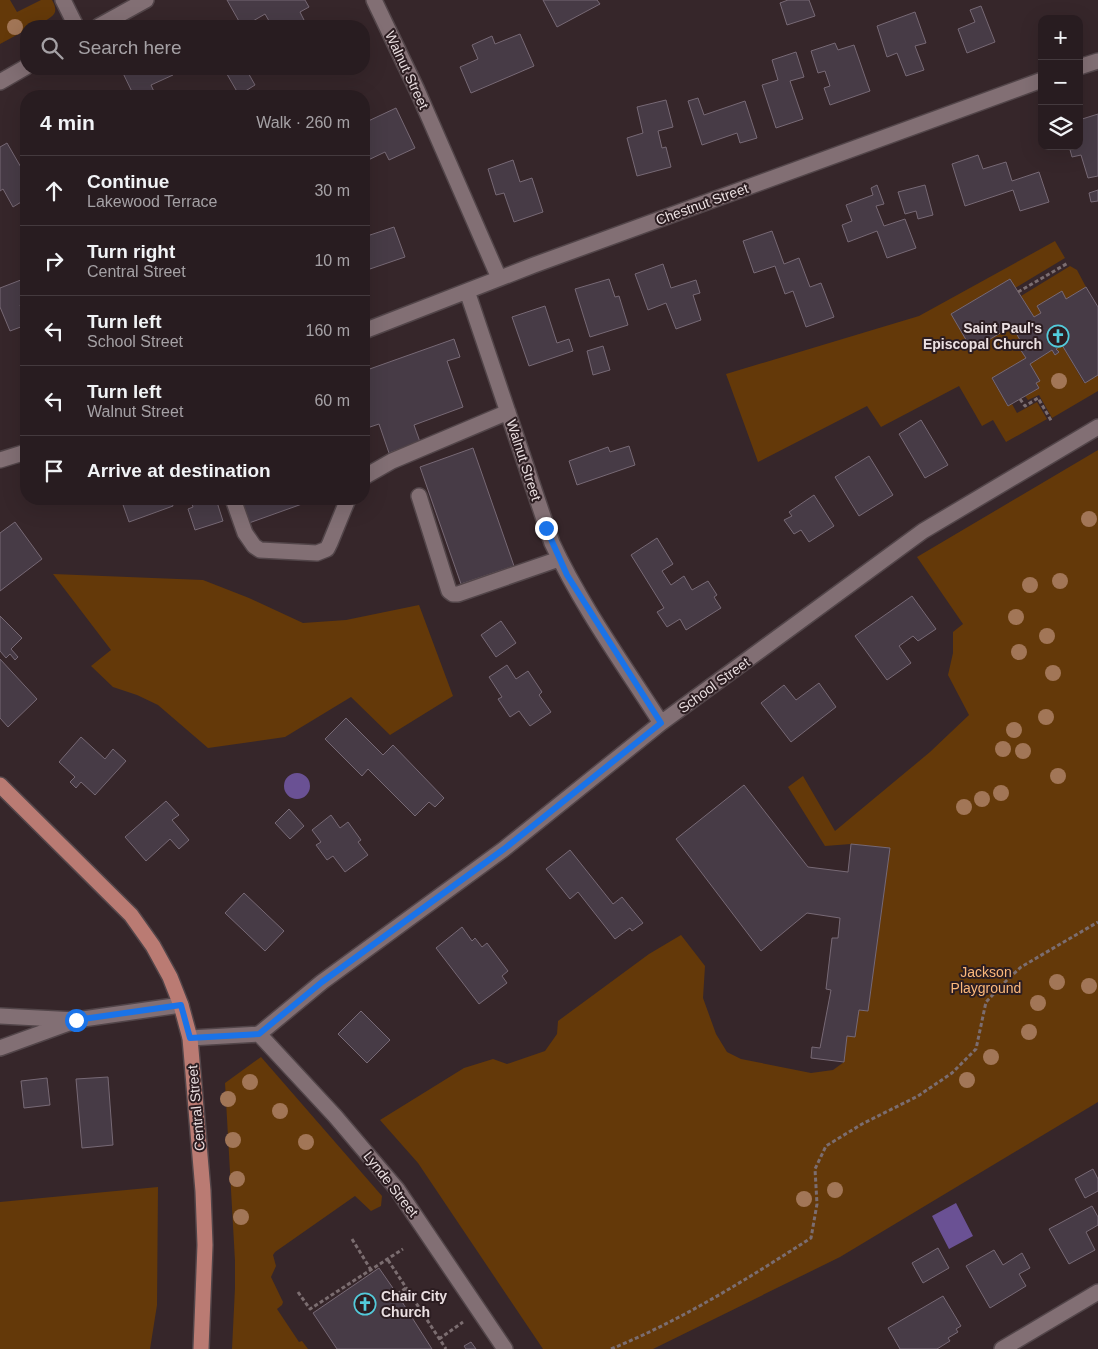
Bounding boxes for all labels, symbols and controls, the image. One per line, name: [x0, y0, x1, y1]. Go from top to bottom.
map controls: [1038, 15, 1083, 150]
button: +: [1038, 15, 1083, 60]
search box: [20, 20, 370, 75]
street label: Walnut Street: [382, 28, 432, 112]
icon: search: [38, 34, 66, 62]
text: Search here: [78, 37, 182, 58]
button: −: [1038, 60, 1083, 105]
button: layers: [1038, 105, 1083, 150]
text: 4 min: [40, 111, 95, 134]
text: Walk · 260 m: [256, 114, 350, 131]
text: Continue: [87, 171, 169, 192]
icon: ahead: [40, 177, 68, 205]
street label: Chestnut Street: [654, 180, 751, 228]
text: 30 m: [314, 182, 350, 199]
text: Lakewood Terrace: [87, 193, 217, 210]
text: Turn right: [87, 241, 175, 262]
icon: right: [40, 247, 68, 275]
text: 10 m: [314, 252, 350, 269]
text: Central Street: [87, 263, 186, 280]
text: Turn left: [87, 311, 162, 332]
icon: left: [40, 317, 68, 345]
place label: Saint Paul's Episcopal Church: [923, 320, 1042, 352]
text: 160 m: [306, 322, 350, 339]
church icon: Saint Paul's Episcopal Church: [1046, 324, 1070, 348]
text: School Street: [87, 333, 183, 350]
text: Turn left: [87, 381, 162, 402]
icon: left: [40, 387, 68, 415]
text: 60 m: [314, 392, 350, 409]
text: Walnut Street: [87, 403, 183, 420]
street label: Walnut Street: [503, 417, 545, 503]
icon: arrive: [40, 457, 68, 485]
text: Arrive at destination: [87, 460, 271, 481]
route end: [535, 517, 558, 540]
street label: School Street: [675, 654, 753, 716]
park label: Jackson Playground: [951, 964, 1021, 996]
route start: [65, 1009, 88, 1032]
street label: Central Street: [184, 1064, 208, 1152]
street label: Lynde Street: [360, 1148, 422, 1220]
place label: Chair City Church: [381, 1288, 447, 1320]
church icon: Chair City Church: [353, 1292, 377, 1316]

